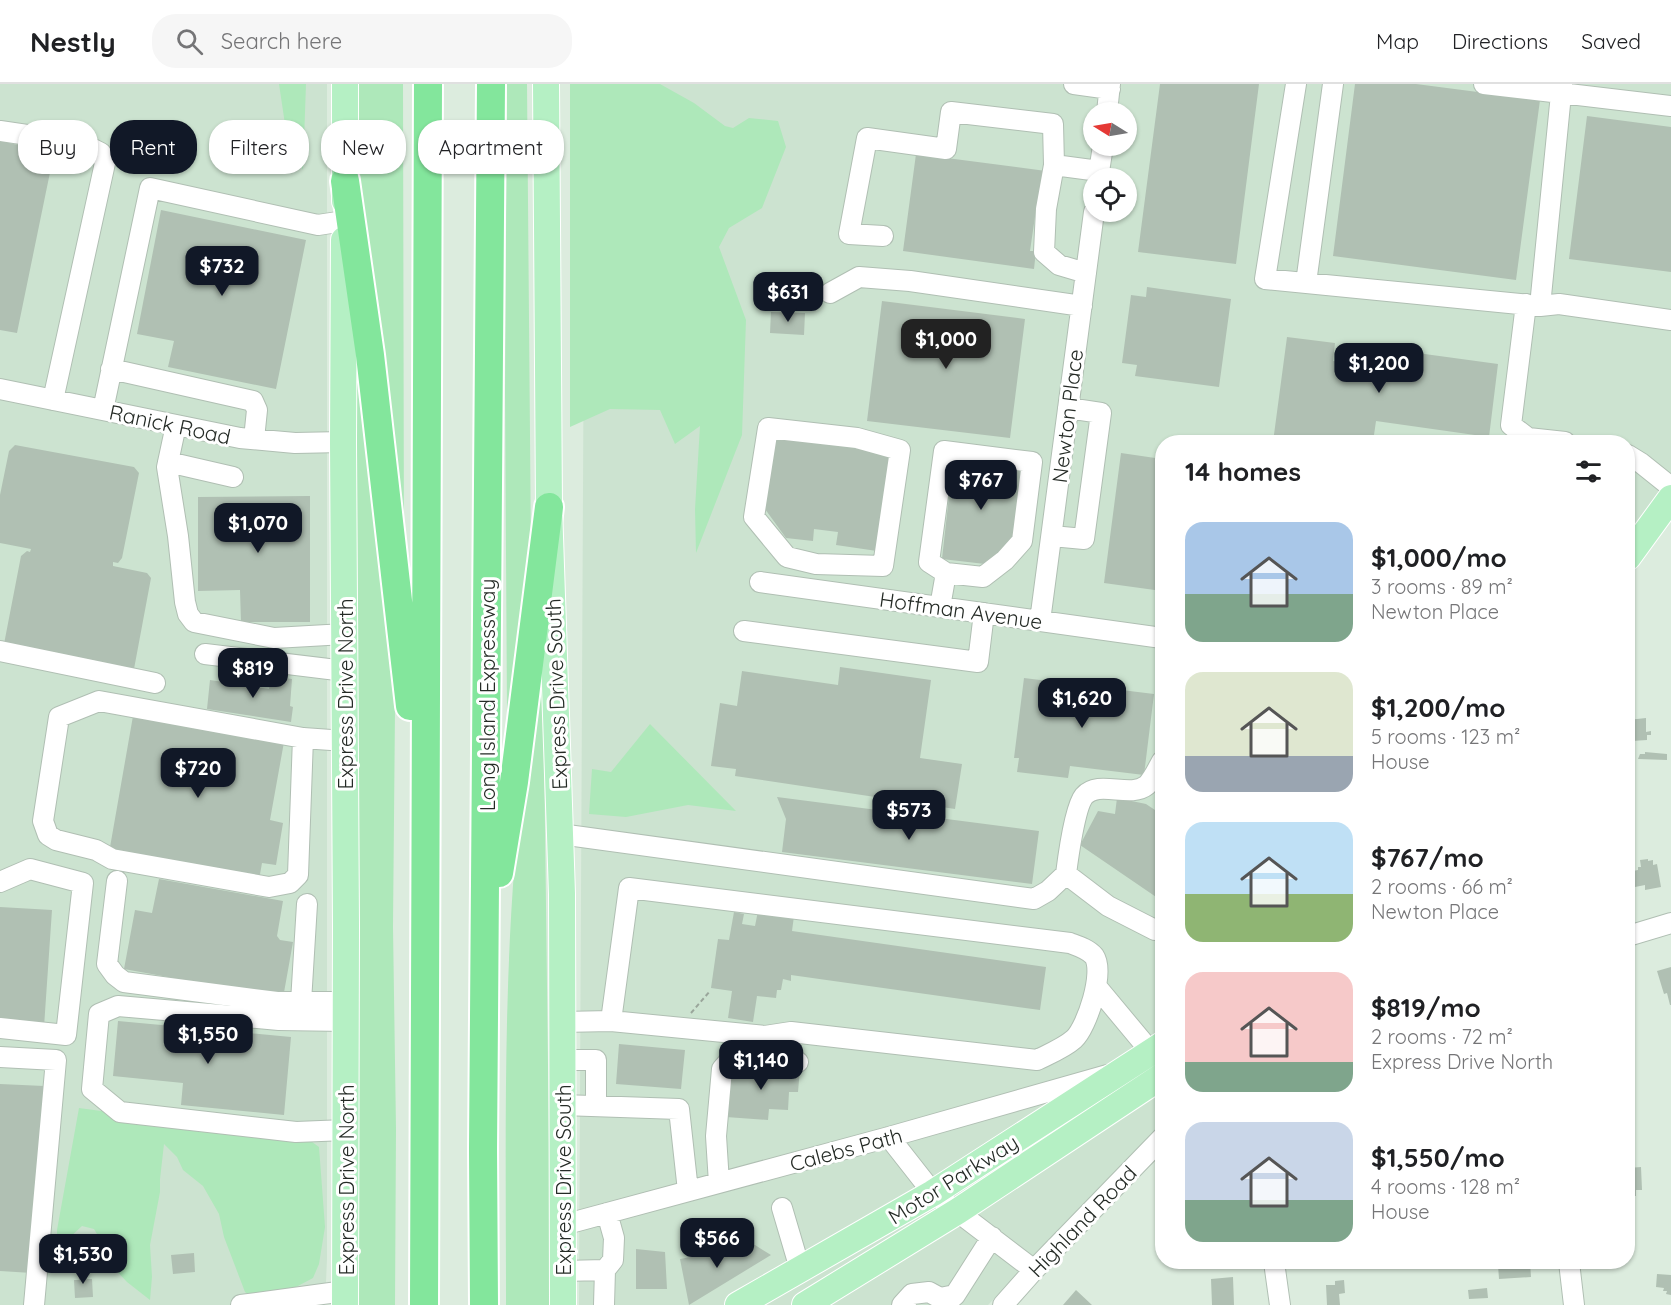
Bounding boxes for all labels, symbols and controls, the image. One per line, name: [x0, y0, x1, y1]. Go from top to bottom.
search box: [152, 14, 572, 68]
text: Nestly: [30, 24, 116, 59]
icon: search: [173, 25, 206, 58]
text: Search here: [221, 27, 342, 55]
text: Map: [1376, 28, 1419, 54]
text: Directions: [1452, 28, 1548, 54]
text: Saved: [1581, 28, 1641, 54]
north arrow: [1083, 102, 1137, 156]
map controls: [1083, 102, 1137, 222]
chip: Buy: [18, 120, 98, 174]
chip: Rent: [110, 120, 197, 174]
chip: Filters: [209, 120, 309, 174]
chip: New: [321, 120, 406, 174]
chip: Apartment: [418, 120, 564, 174]
button: locate: [1083, 168, 1137, 222]
pin: $732: [186, 246, 258, 297]
text: $732: [199, 253, 245, 278]
pin: $631: [752, 272, 824, 323]
text: $631: [767, 279, 809, 304]
pin: $1,000: [897, 319, 995, 370]
text: $1,000: [915, 326, 977, 351]
pin: $1,200: [1330, 343, 1428, 394]
street label: Newton Place: [1046, 348, 1088, 484]
text: $1,200: [1348, 350, 1410, 375]
street label: Ranick Road: [107, 398, 233, 450]
text: 14 homes: [1185, 455, 1301, 488]
icon: filters: [1572, 455, 1605, 488]
pin: $767: [945, 460, 1017, 511]
text: $767: [959, 467, 1003, 492]
pin: $1,070: [209, 503, 307, 554]
text: $1,070: [228, 510, 288, 535]
text: $1,000/mo: [1371, 541, 1507, 574]
icon: home: [1233, 546, 1305, 618]
text: 3 rooms · 89 m²: [1371, 574, 1513, 599]
street label: Long Island Expressway: [474, 579, 500, 811]
street label: Hoffman Avenue: [878, 586, 1044, 634]
street label: Express Drive North: [332, 598, 358, 790]
street label: Express Drive South: [540, 598, 572, 790]
text: Newton Place: [1371, 599, 1499, 624]
pin: $819: [217, 648, 289, 699]
text: $819: [232, 655, 274, 680]
pin: $1,620: [1033, 678, 1131, 729]
text: $1,620: [1052, 685, 1112, 710]
text: $1,200/mo: [1371, 691, 1505, 724]
icon: home: [1233, 696, 1305, 768]
text: 5 rooms · 123 m²: [1371, 724, 1520, 749]
pin: $720: [162, 748, 234, 799]
text: House: [1371, 749, 1430, 774]
text: $720: [175, 755, 221, 780]
pin: $573: [873, 790, 945, 841]
text: $573: [886, 797, 932, 822]
text: $767/mo: [1371, 841, 1484, 874]
icon: home: [1233, 846, 1305, 918]
text: 2 rooms · 66 m²: [1371, 874, 1513, 899]
text: Newton Place: [1371, 899, 1499, 924]
text: $819/mo: [1371, 991, 1481, 1024]
icon: home: [1233, 996, 1305, 1068]
pin: $1,550: [159, 1014, 257, 1065]
text: $1,550: [178, 1021, 238, 1046]
text: 2 rooms · 72 m²: [1371, 1024, 1513, 1049]
pin: $1,140: [712, 1040, 810, 1091]
text: $1,140: [733, 1047, 789, 1072]
text: Express Drive North: [1371, 1049, 1553, 1074]
street label: Express Drive North: [333, 1084, 359, 1276]
street label: Express Drive South: [550, 1084, 576, 1276]
street label: Calebs Path: [787, 1122, 905, 1176]
street label: Motor Parkway: [883, 1129, 1023, 1229]
text: $1,550/mo: [1371, 1141, 1505, 1174]
icon: home: [1233, 1146, 1305, 1218]
street label: Highland Road: [1022, 1160, 1142, 1282]
text: 4 rooms · 128 m²: [1371, 1174, 1520, 1199]
text: House: [1371, 1199, 1430, 1224]
pin: $566: [681, 1218, 753, 1269]
text: $566: [694, 1225, 740, 1250]
pin: $1,530: [34, 1234, 132, 1285]
text: $1,530: [53, 1241, 113, 1266]

